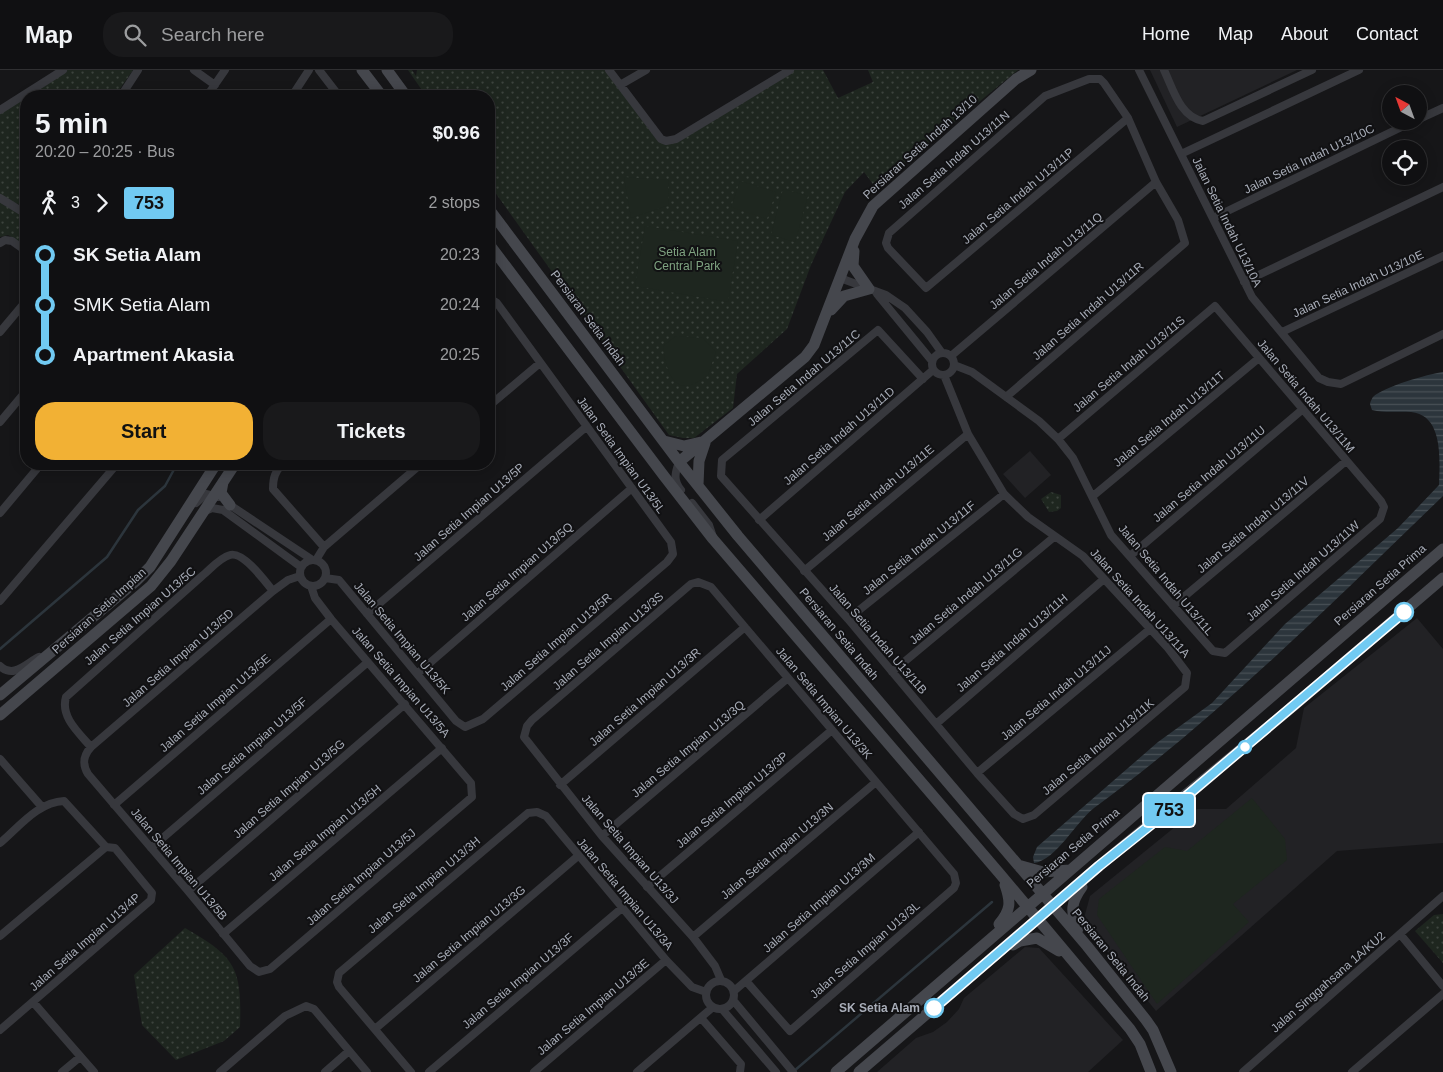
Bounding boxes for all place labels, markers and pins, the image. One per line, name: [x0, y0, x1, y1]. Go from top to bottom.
unlabelled marker: [1394, 602, 1414, 622]
unlabelled marker: [1238, 740, 1252, 754]
marker: SK Setia Alam: [924, 998, 944, 1018]
place label: SK Setia Alam: [839, 1001, 920, 1015]

